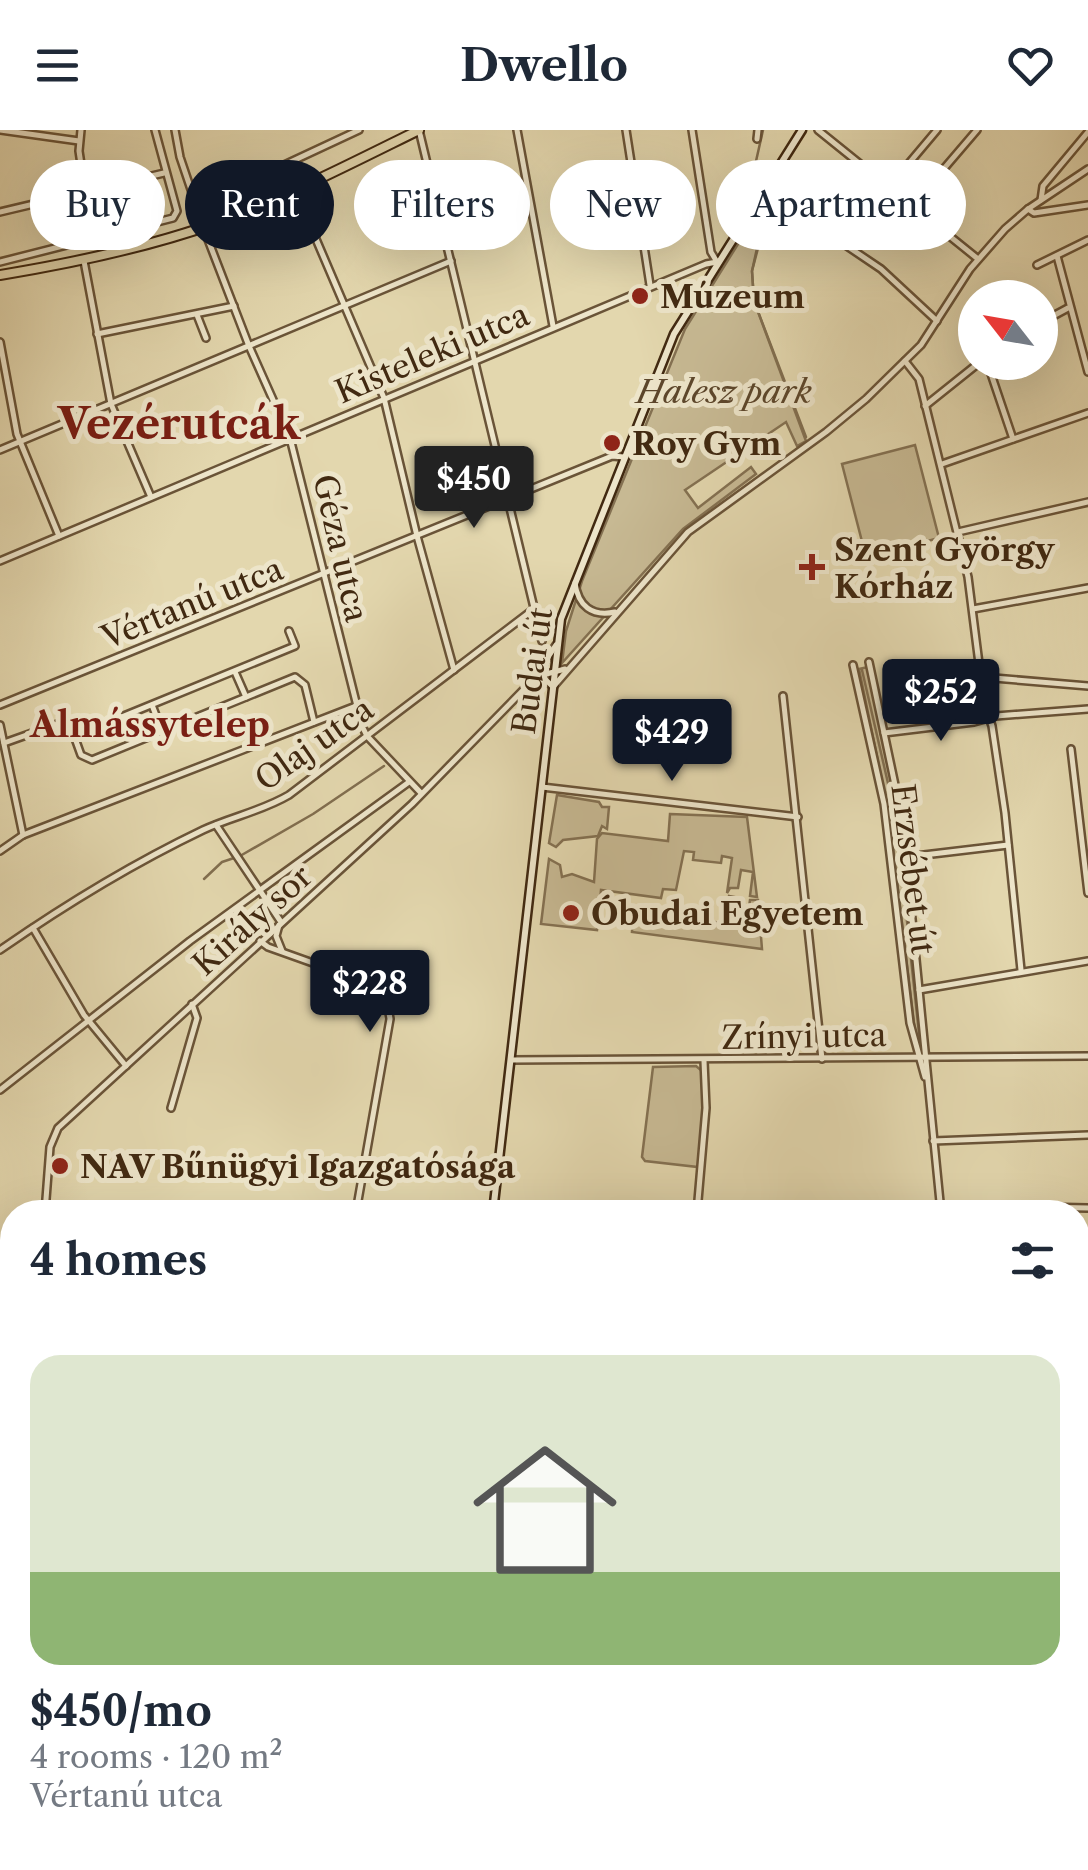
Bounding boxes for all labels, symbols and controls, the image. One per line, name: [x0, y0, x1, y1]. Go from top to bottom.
text: Dwello: [460, 37, 628, 93]
icon: menu: [30, 38, 85, 93]
icon: heart: [1003, 38, 1058, 93]
chip: Buy: [30, 160, 165, 250]
chip: Rent: [185, 160, 334, 250]
chip: Filters: [354, 160, 530, 250]
chip: New: [550, 160, 696, 250]
chip: Apartment: [716, 160, 966, 250]
place label: Múzeum: [660, 277, 805, 316]
north arrow: [958, 280, 1058, 380]
map controls: [958, 280, 1058, 380]
marker: Múzeum: [629, 285, 651, 307]
street label: Kisteleki utca: [329, 295, 535, 411]
park label: Halesz park: [633, 372, 812, 411]
district label: Vezérutcák: [57, 398, 302, 450]
place label: Roy Gym: [632, 424, 781, 463]
marker: Roy Gym: [601, 432, 623, 454]
pin: $450: [415, 446, 533, 531]
text: $450: [437, 459, 511, 498]
street label: Géza utca: [305, 471, 377, 626]
place label: Szent György Kórház: [834, 530, 1056, 606]
street label: Vértanú utca: [95, 549, 289, 657]
marker: Szent György Kórház: [799, 554, 825, 580]
street label: Budai út: [504, 605, 560, 737]
pin: $252: [882, 659, 1000, 744]
text: $252: [904, 672, 978, 711]
street label: Olaj utca: [248, 689, 381, 799]
pin: $429: [613, 699, 731, 784]
district label: Almássytelep: [29, 703, 270, 746]
text: $429: [635, 712, 709, 751]
street label: Erzsébet út: [883, 782, 943, 957]
street label: Király sor: [185, 856, 320, 983]
place label: Óbudai Egyetem: [591, 894, 864, 933]
marker: Óbudai Egyetem: [560, 902, 582, 924]
pin: $228: [311, 950, 429, 1035]
text: $228: [332, 963, 408, 1002]
street label: Zrínyi utca: [721, 1015, 887, 1057]
place label: NAV Bűnügyi Igazgatósága: [80, 1147, 516, 1186]
marker: NAV Bűnügyi Igazgatósága: [49, 1155, 71, 1177]
icon: filters: [1005, 1233, 1060, 1288]
text: 4 homes: [30, 1234, 207, 1286]
icon: home: [455, 1420, 635, 1600]
text: $450/mo: [30, 1685, 212, 1737]
text: 4 rooms · 120 m²: [30, 1737, 283, 1776]
text: Vértanú utca: [30, 1776, 222, 1815]

